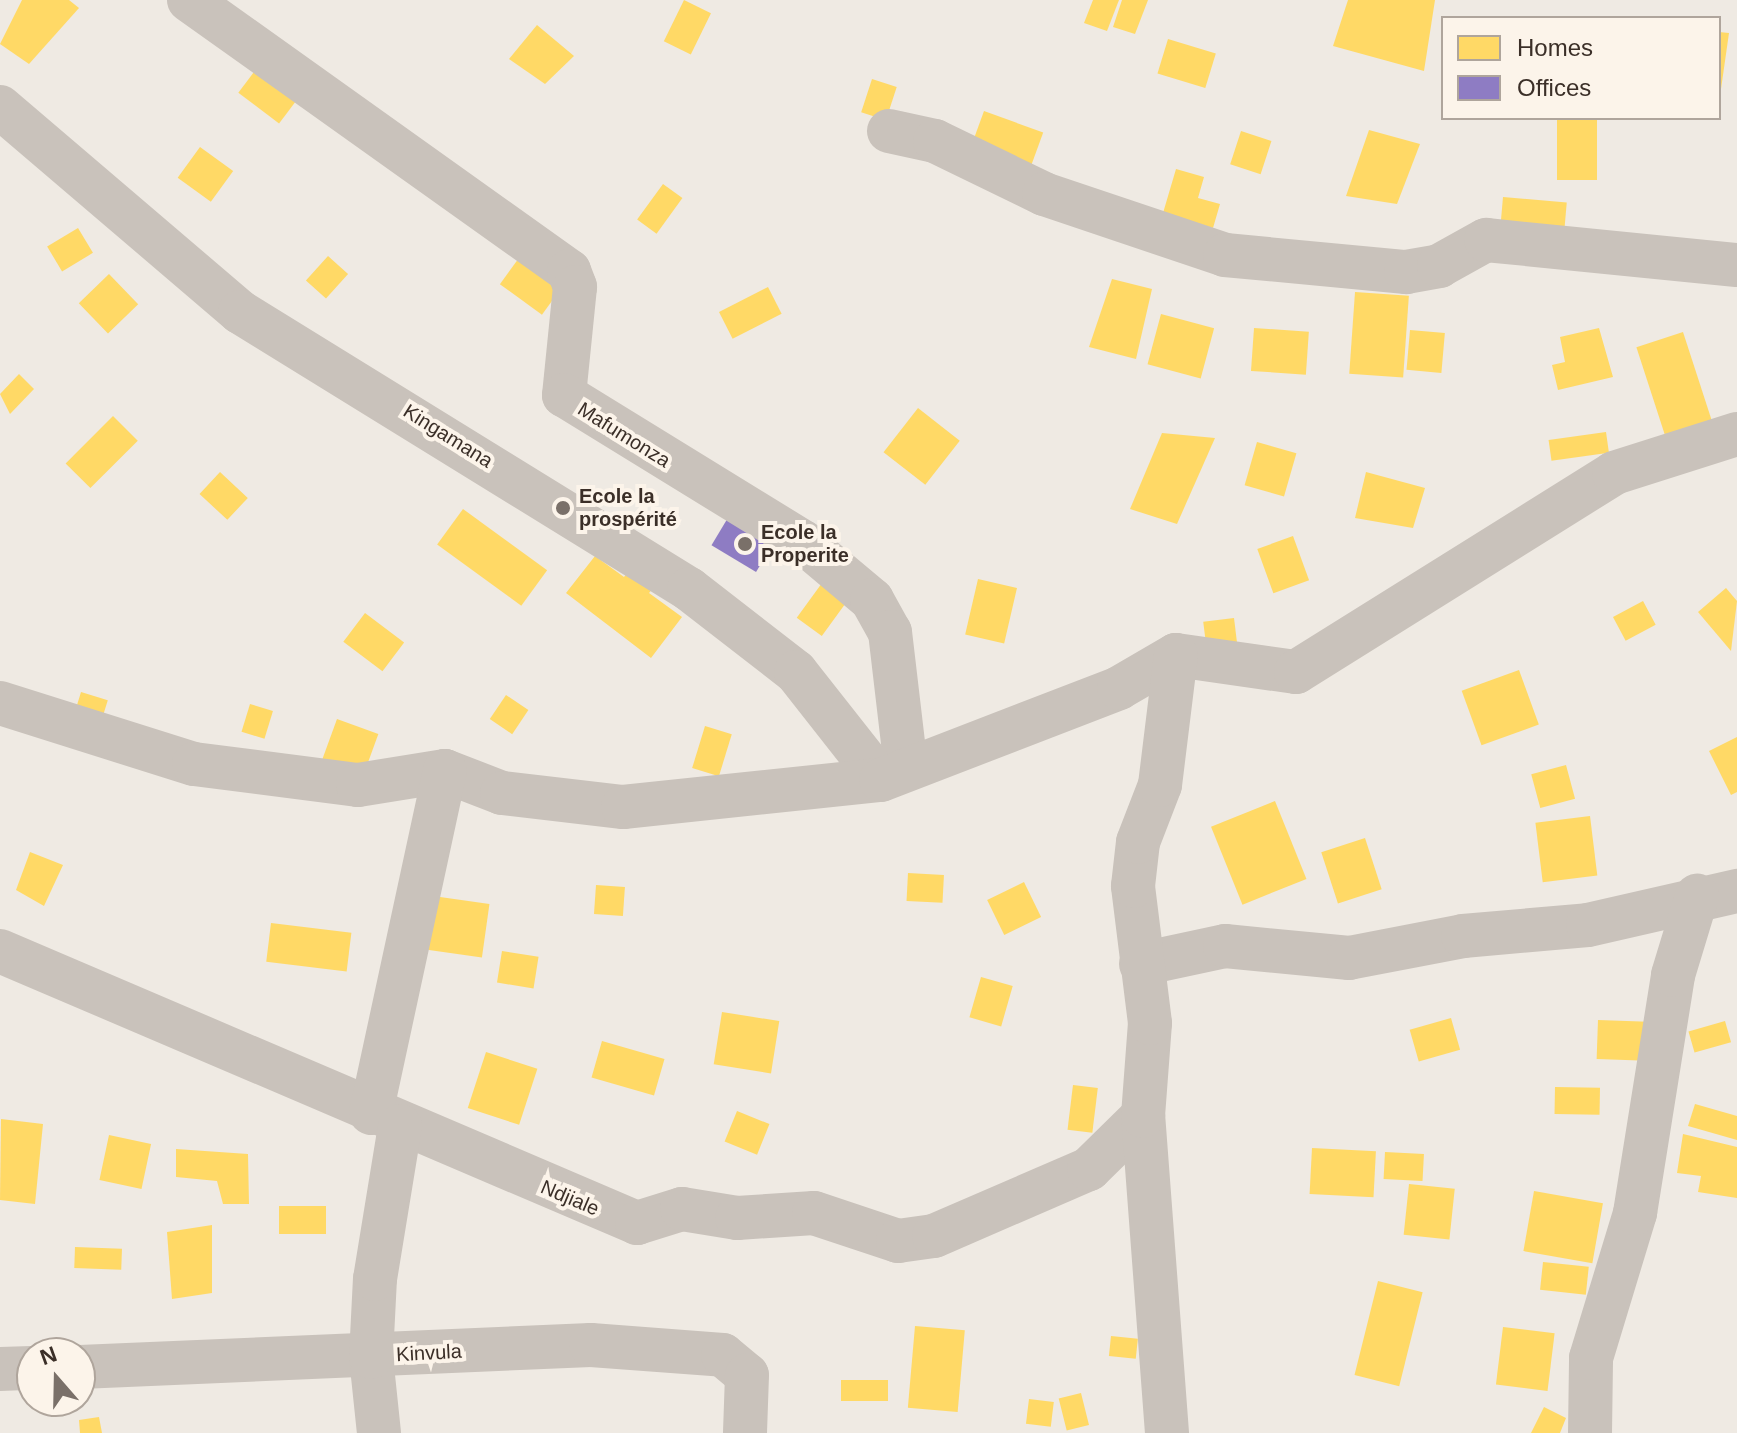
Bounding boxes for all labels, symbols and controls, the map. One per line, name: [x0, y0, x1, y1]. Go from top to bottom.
legend: [1441, 16, 1721, 120]
text: Homes: [1517, 34, 1593, 61]
text: Offices: [1517, 74, 1591, 101]
street label: Mafumonza: [573, 397, 675, 473]
street label: Kingamana: [399, 399, 497, 473]
place label: Ecole la prospérité: [579, 484, 677, 531]
marker: Ecole la prospérité: [554, 499, 572, 517]
place label: Ecole la Properite: [761, 520, 849, 567]
marker: Ecole la Properite: [736, 535, 754, 553]
street label: Ndjiale: [537, 1175, 603, 1221]
north arrow: [16, 1337, 96, 1417]
street label: Kinvula: [396, 1339, 462, 1367]
text: N: [37, 1341, 60, 1370]

